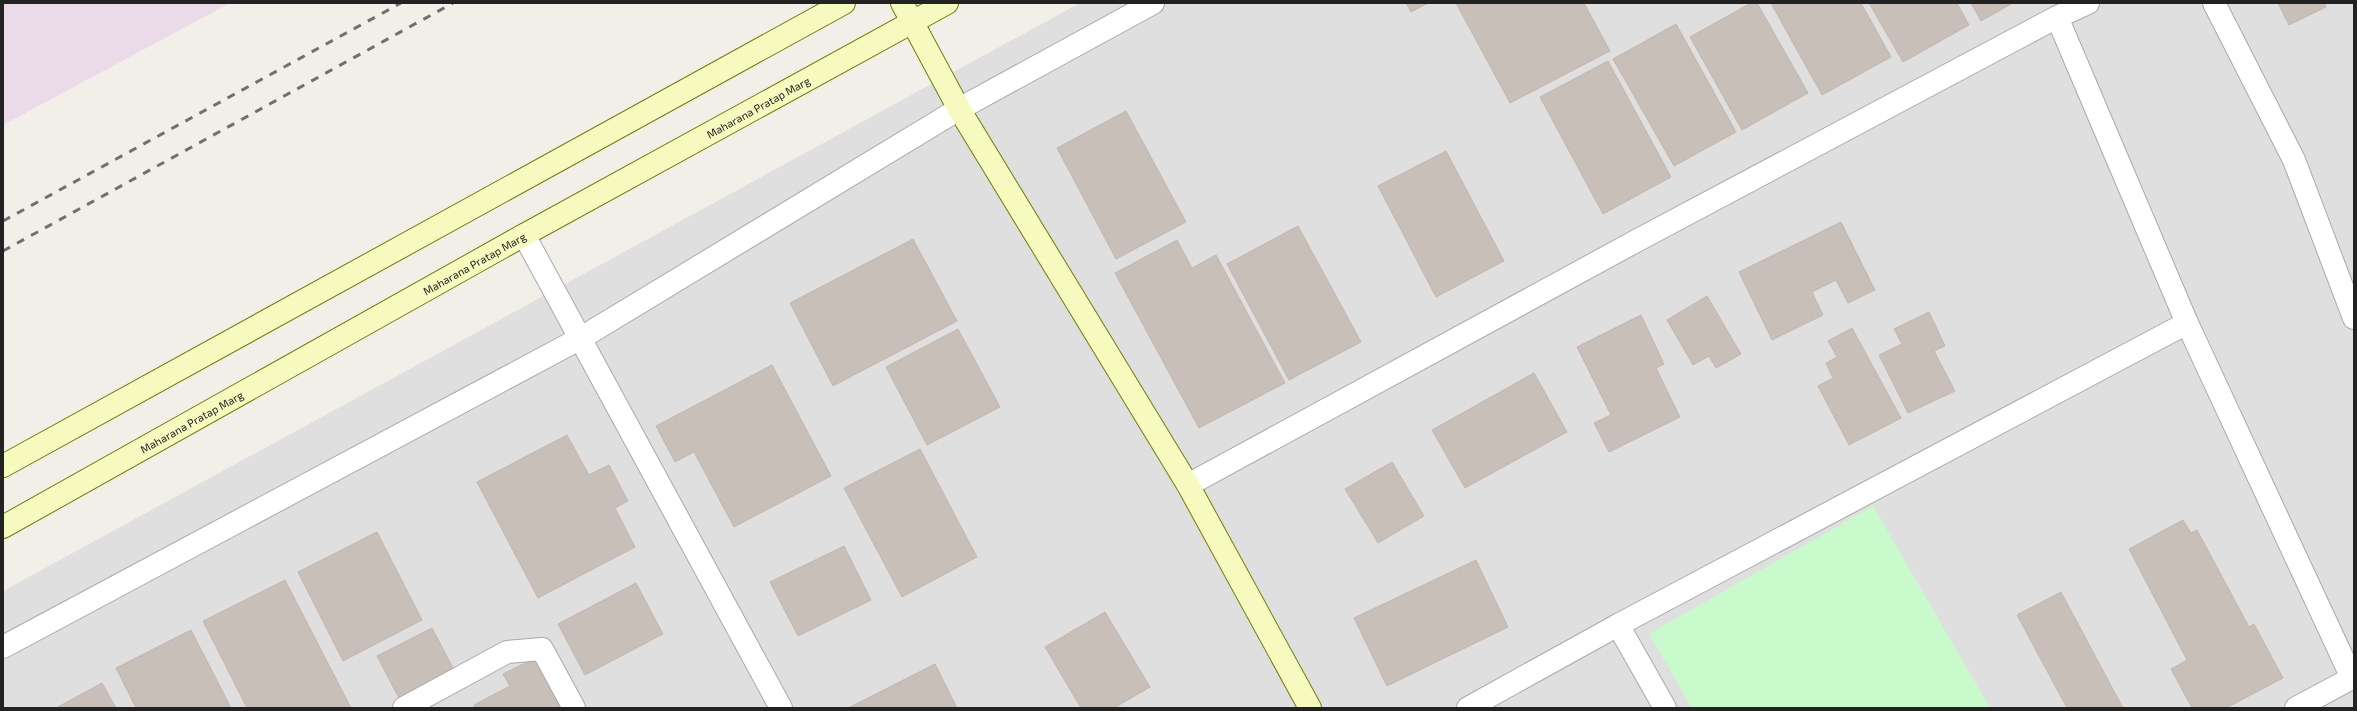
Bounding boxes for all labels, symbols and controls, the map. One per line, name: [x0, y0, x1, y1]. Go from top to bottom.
street label: Maharana Pratap Marg: [704, 73, 812, 140]
street label: Maharana Pratap Marg: [420, 229, 528, 297]
street label: Maharana Pratap Marg: [138, 387, 245, 455]

